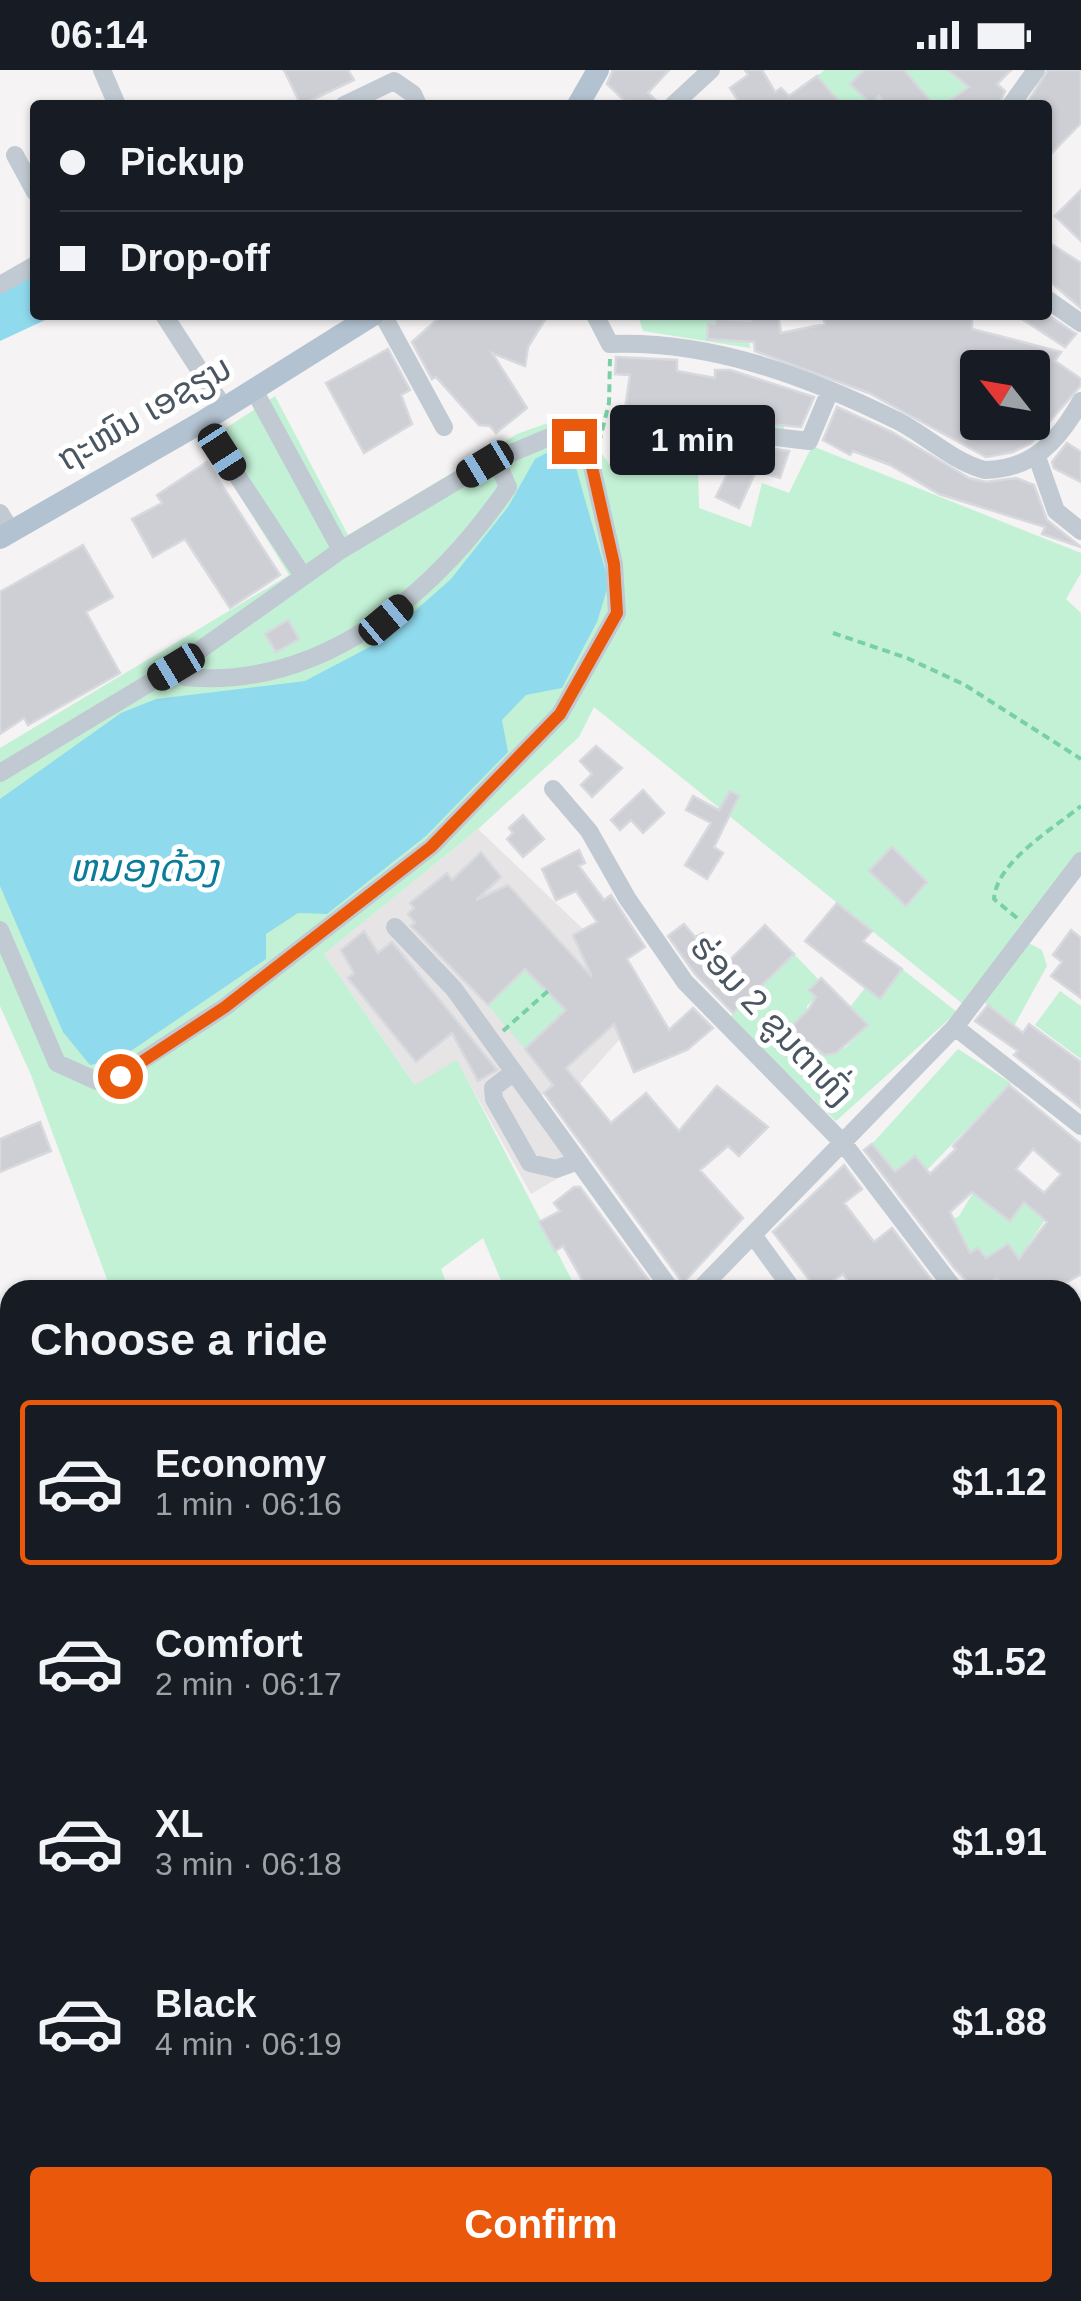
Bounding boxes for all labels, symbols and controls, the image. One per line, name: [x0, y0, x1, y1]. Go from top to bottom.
text: 06:14: [50, 14, 147, 56]
text: Pickup: [120, 141, 245, 183]
text: Drop-off: [120, 237, 270, 279]
street label: ຖະໜົນ ເອຊຽນ: [50, 347, 239, 480]
north arrow: [960, 350, 1050, 440]
map controls: [960, 350, 1050, 440]
callout: 1 min: [609, 406, 774, 476]
car: [193, 419, 251, 485]
route end: [552, 419, 597, 464]
text: 1 min: [651, 422, 734, 458]
car: [452, 436, 518, 492]
car: [353, 589, 419, 651]
car: [143, 639, 209, 695]
water label: ຫນອງດ້ວງ: [70, 847, 220, 889]
street label: ຮ່ອມ 2 ຂູນຕາທົ່ງ: [681, 924, 864, 1115]
route start: [98, 1054, 143, 1099]
text: Choose a ride: [30, 1314, 328, 1365]
icon: car: [35, 1438, 125, 1528]
text: Economy: [155, 1443, 326, 1485]
text: $1.12: [952, 1461, 1047, 1503]
text: 1 min · 06:16: [155, 1486, 342, 1522]
icon: car: [35, 1618, 125, 1708]
text: Comfort: [155, 1623, 303, 1665]
text: $1.52: [952, 1641, 1047, 1683]
text: 2 min · 06:17: [155, 1666, 342, 1702]
icon: car: [35, 1798, 125, 1888]
text: XL: [155, 1803, 204, 1845]
text: $1.91: [952, 1821, 1047, 1863]
text: 3 min · 06:18: [155, 1846, 342, 1882]
icon: car: [35, 1978, 125, 2068]
text: Black: [155, 1983, 256, 2025]
text: $1.88: [952, 2001, 1047, 2043]
text: 4 min · 06:19: [155, 2026, 342, 2062]
button: Confirm: [30, 2167, 1052, 2282]

